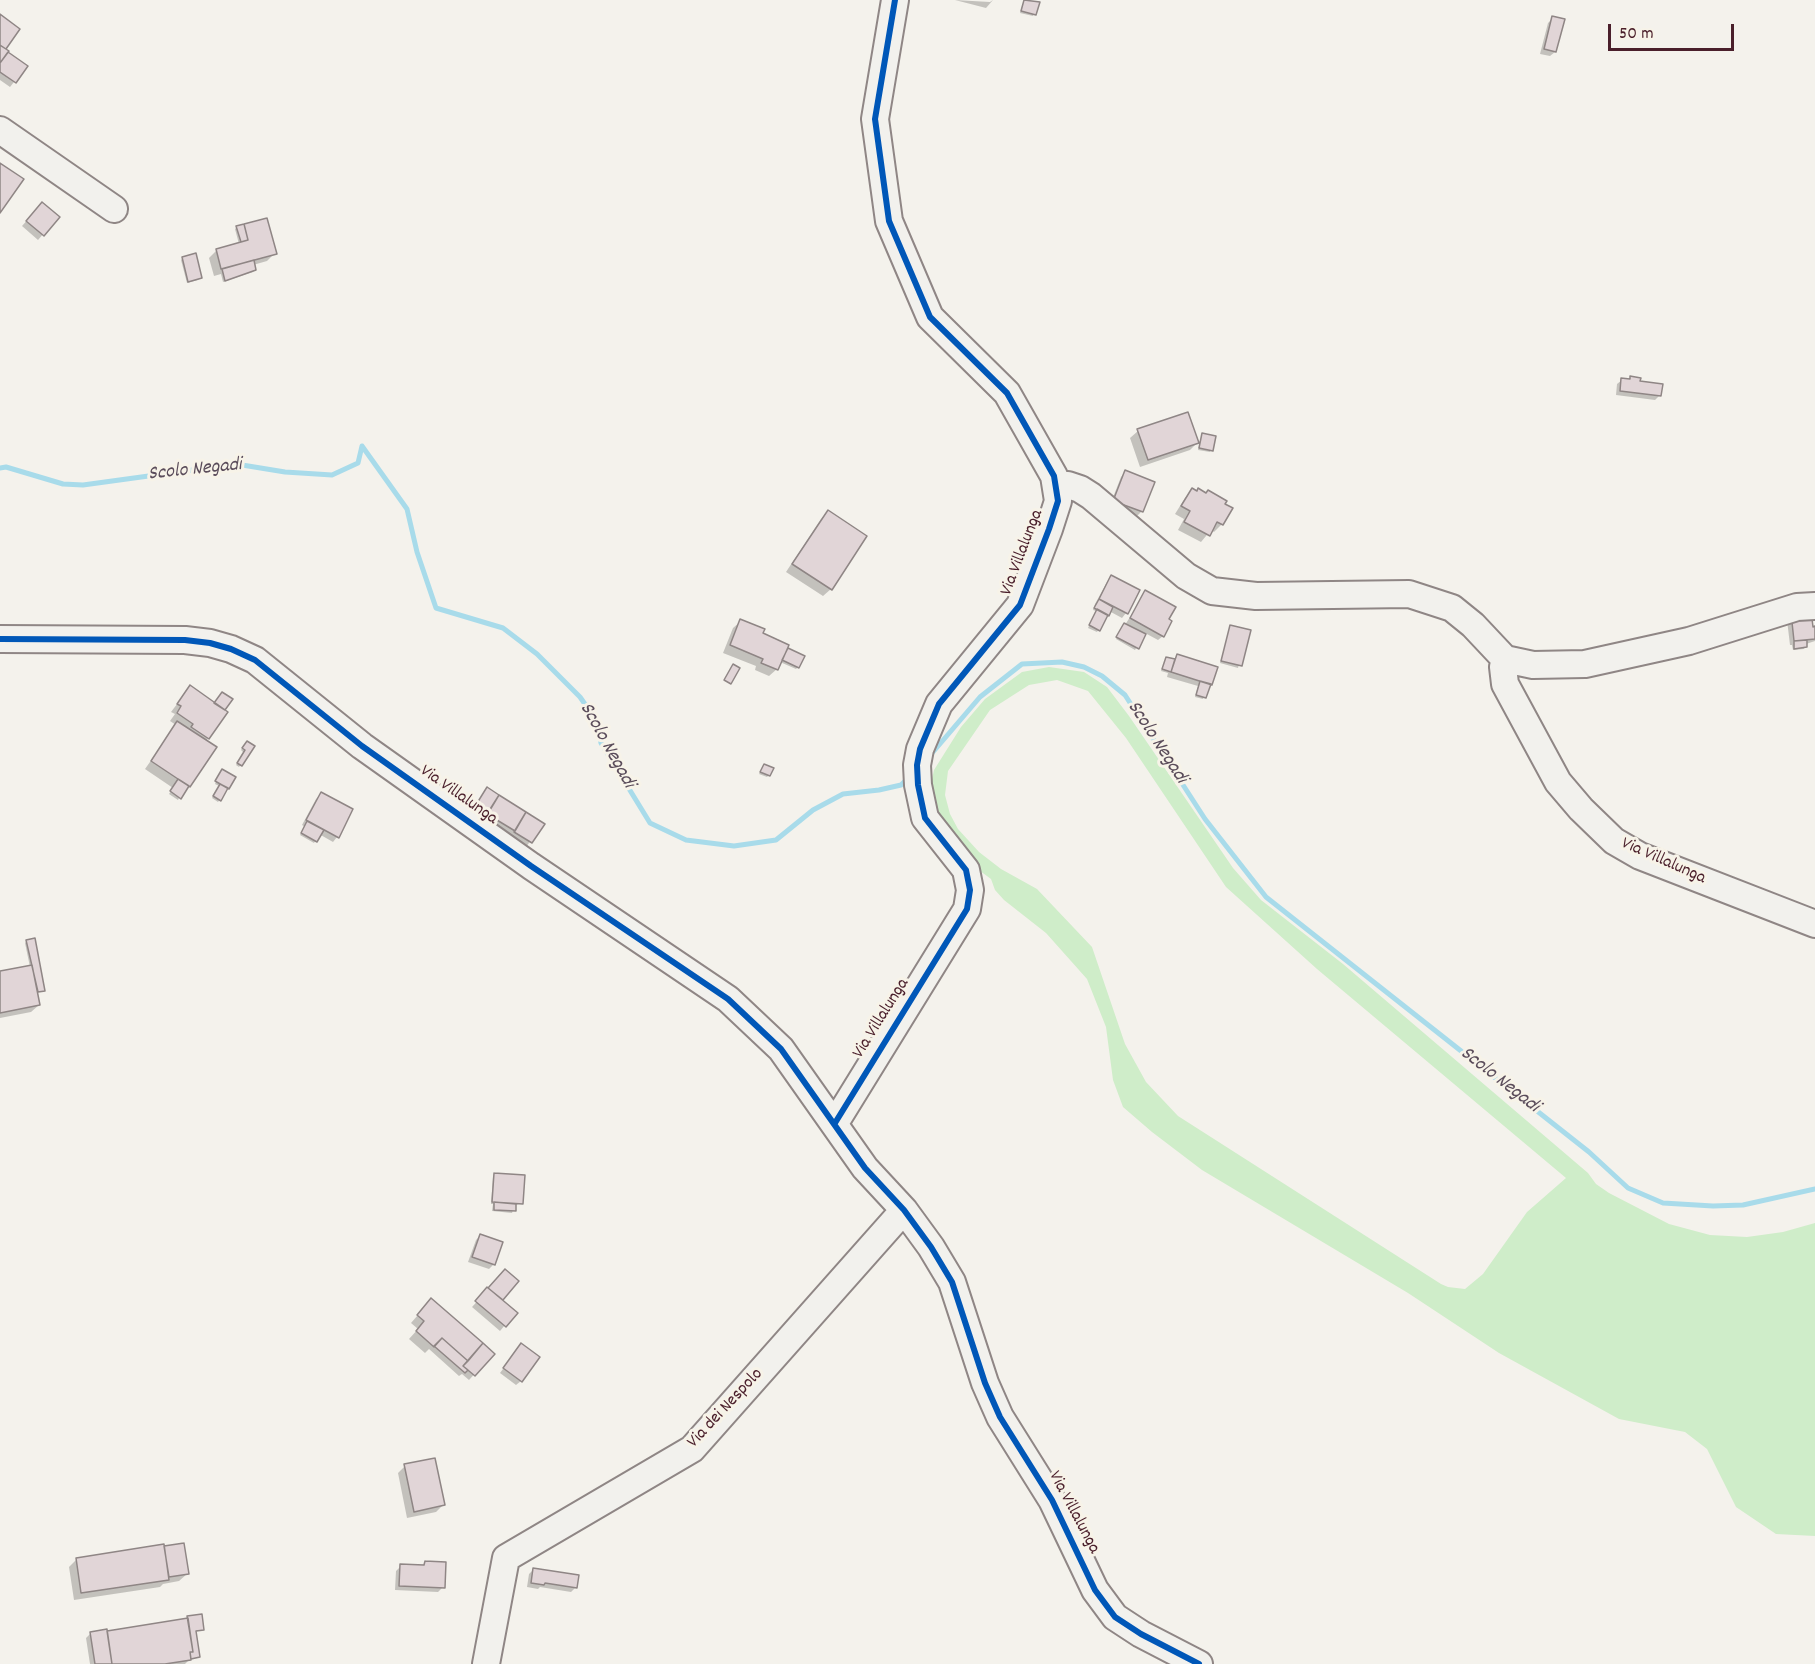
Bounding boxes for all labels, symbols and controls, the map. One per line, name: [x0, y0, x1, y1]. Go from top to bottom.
scale bar: [1611, 12, 1737, 50]
text: 50 m: [1619, 22, 1654, 47]
water label: Scolo Negadi: [147, 454, 243, 488]
street label: Via Villalunga: [997, 507, 1049, 599]
water label: Scolo Negadi: [1120, 697, 1192, 789]
water label: Scolo Negadi: [573, 699, 639, 793]
street label: Via Villalunga: [415, 761, 501, 831]
street label: Via Villalunga: [1617, 834, 1709, 890]
street label: Via Villalunga: [849, 975, 915, 1063]
water label: Scolo Negadi: [1455, 1043, 1543, 1119]
street label: Via dei Nespolo: [684, 1365, 768, 1453]
street label: Via Villalunga: [1042, 1468, 1104, 1558]

